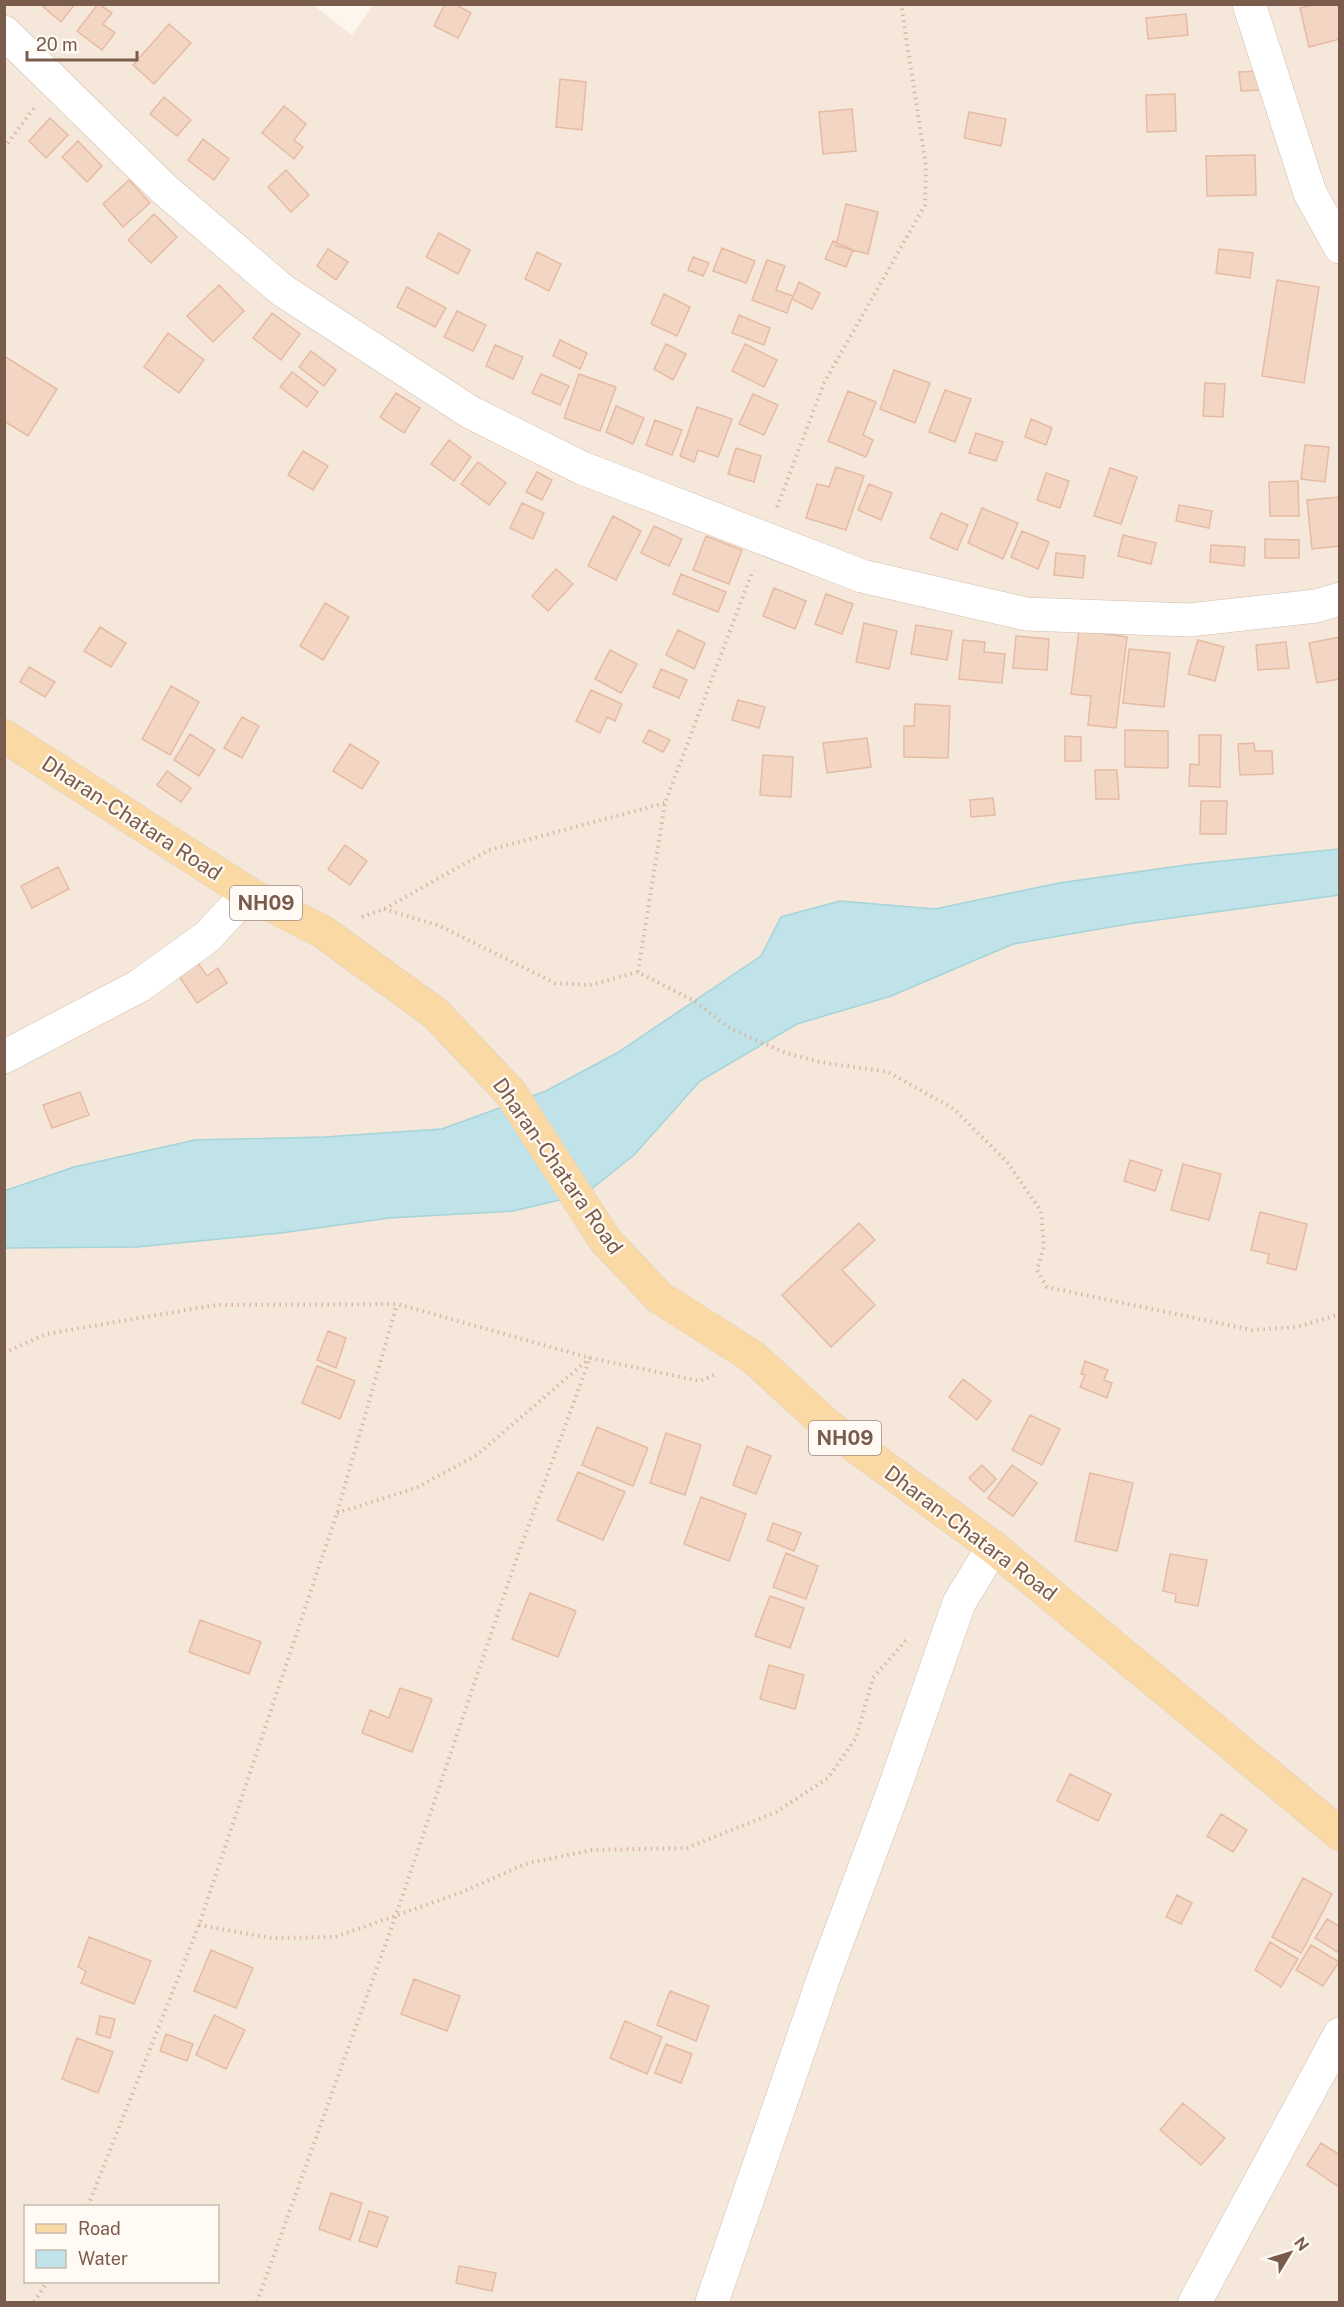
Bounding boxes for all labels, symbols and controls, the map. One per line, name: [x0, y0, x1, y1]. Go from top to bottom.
scale bar: [27, 24, 136, 62]
text: 20 m: [36, 34, 78, 55]
street label: Dharan-Chatara Road: [37, 750, 227, 886]
road number: NH09: [230, 886, 302, 920]
street label: Dharan-Chatara Road: [488, 1073, 628, 1259]
road number: NH09: [809, 1421, 881, 1455]
street label: Dharan-Chatara Road: [880, 1460, 1062, 1606]
legend: [24, 2205, 219, 2283]
text: Road: [78, 2218, 121, 2239]
north arrow: [1260, 2223, 1320, 2283]
text: N: [1290, 2233, 1313, 2255]
text: Water: [78, 2248, 128, 2269]

